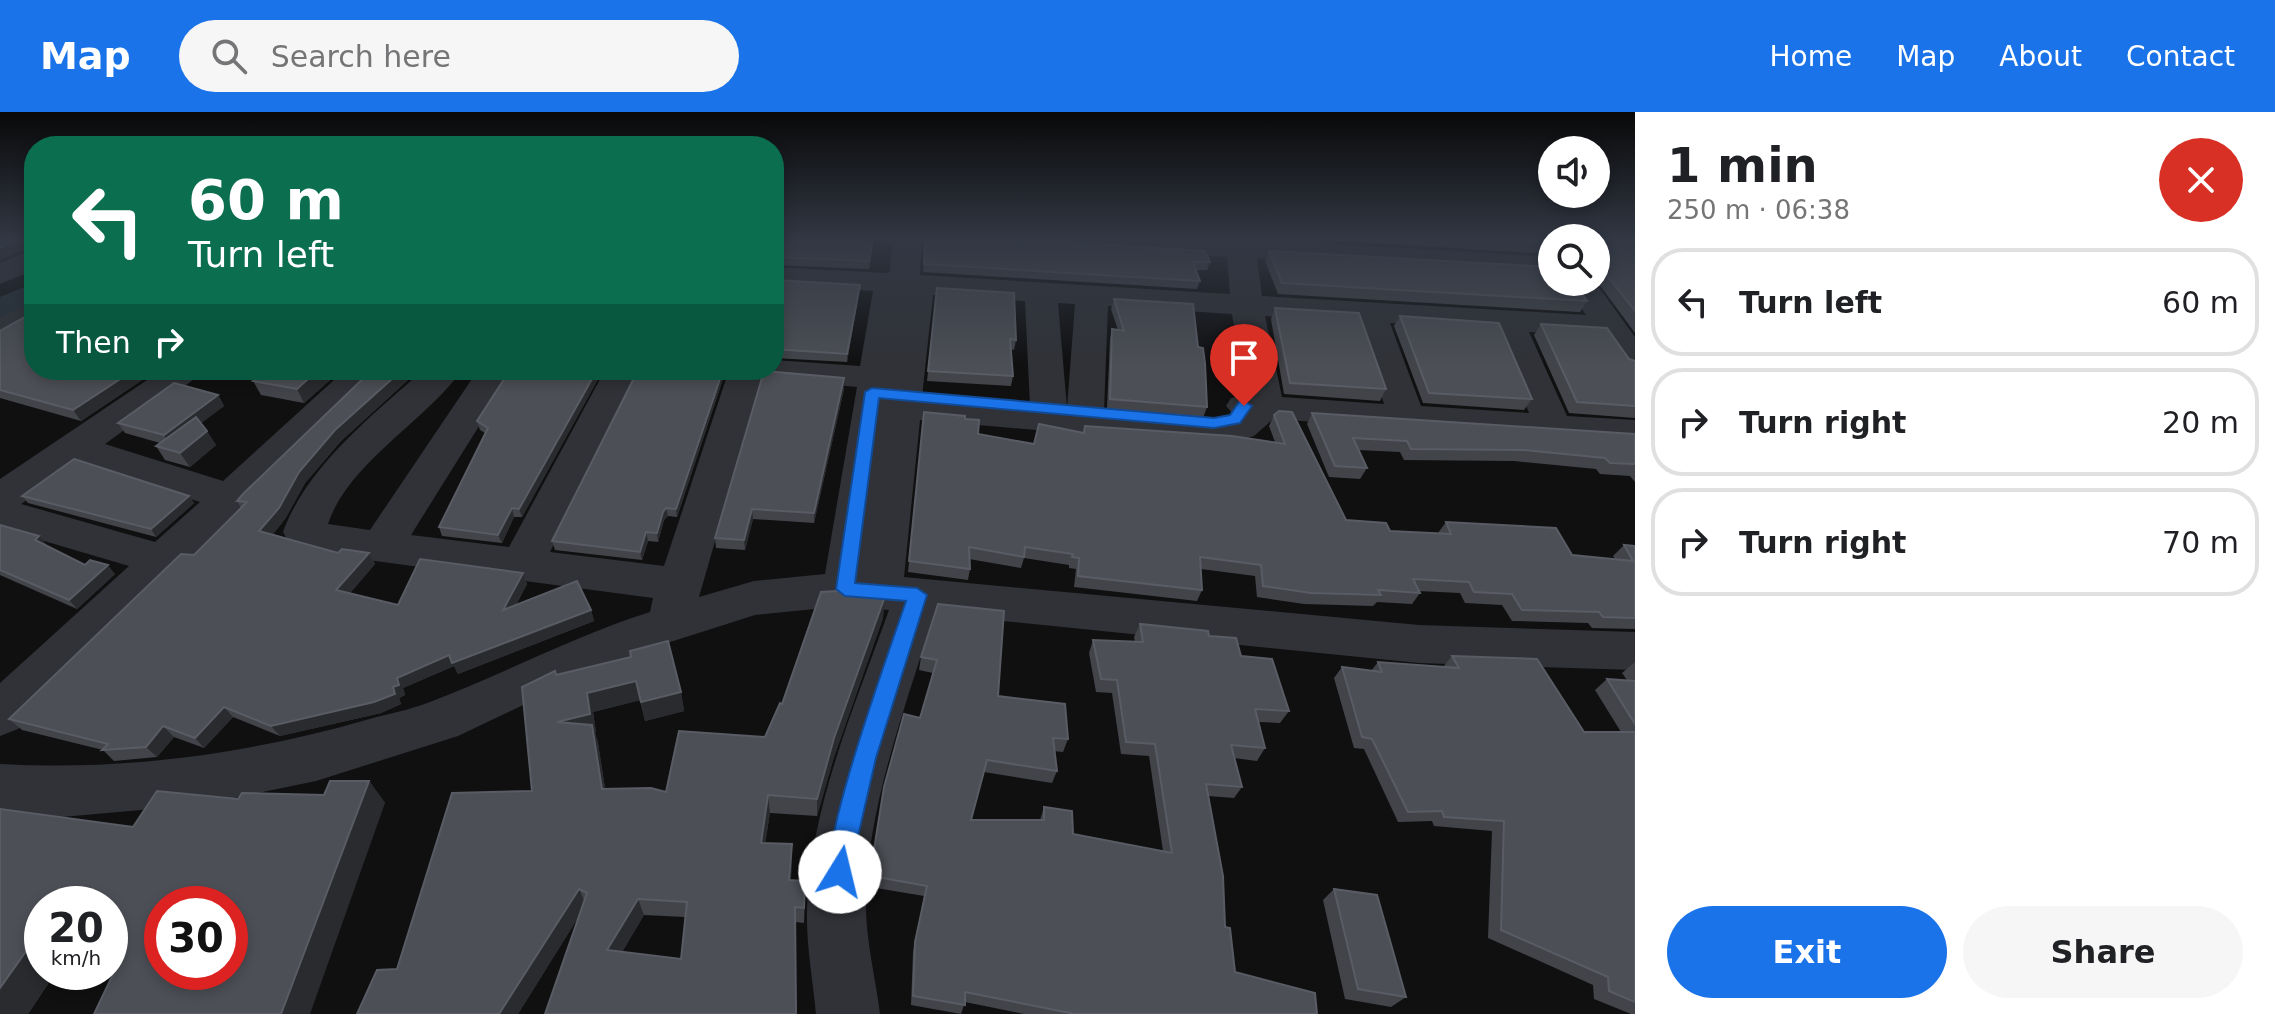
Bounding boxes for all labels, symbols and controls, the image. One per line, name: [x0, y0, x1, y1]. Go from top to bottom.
search box: [179, 20, 739, 92]
text: Map: [40, 34, 131, 78]
icon: search: [207, 34, 251, 78]
text: Search here: [271, 39, 451, 74]
text: Home: [1769, 40, 1852, 73]
text: Map: [1896, 40, 1955, 73]
text: About: [1999, 40, 2082, 73]
text: Contact: [2126, 40, 2235, 73]
map controls: [1538, 136, 1610, 296]
button: sound: [1538, 136, 1610, 208]
text: 1 min: [1667, 137, 1818, 193]
button: close: [2159, 138, 2243, 222]
text: 60 m: [188, 167, 344, 232]
icon: left: [56, 168, 160, 272]
text: 250 m · 06:38: [1667, 195, 1850, 225]
button: search: [1538, 224, 1610, 296]
text: Turn left: [188, 234, 334, 275]
icon: left: [1671, 280, 1715, 324]
text: Turn left: [1739, 285, 1882, 320]
text: 60 m: [2162, 285, 2239, 320]
icon: right: [147, 320, 191, 364]
pin: [1210, 324, 1278, 406]
text: Then: [56, 325, 131, 360]
icon: arrive: [1222, 336, 1266, 380]
icon: right: [1671, 400, 1715, 444]
text: Turn right: [1739, 405, 1906, 440]
text: 20 m: [2162, 405, 2239, 440]
icon: right: [1671, 520, 1715, 564]
text: Turn right: [1739, 525, 1906, 560]
text: 70 m: [2162, 525, 2239, 560]
position arrow: [798, 830, 882, 914]
speed limit sign: 30: [144, 886, 248, 990]
text: 20: [48, 905, 104, 951]
button: Exit: [1667, 906, 1947, 998]
button: Share: [1963, 906, 2243, 998]
text: km/h: [51, 946, 101, 970]

